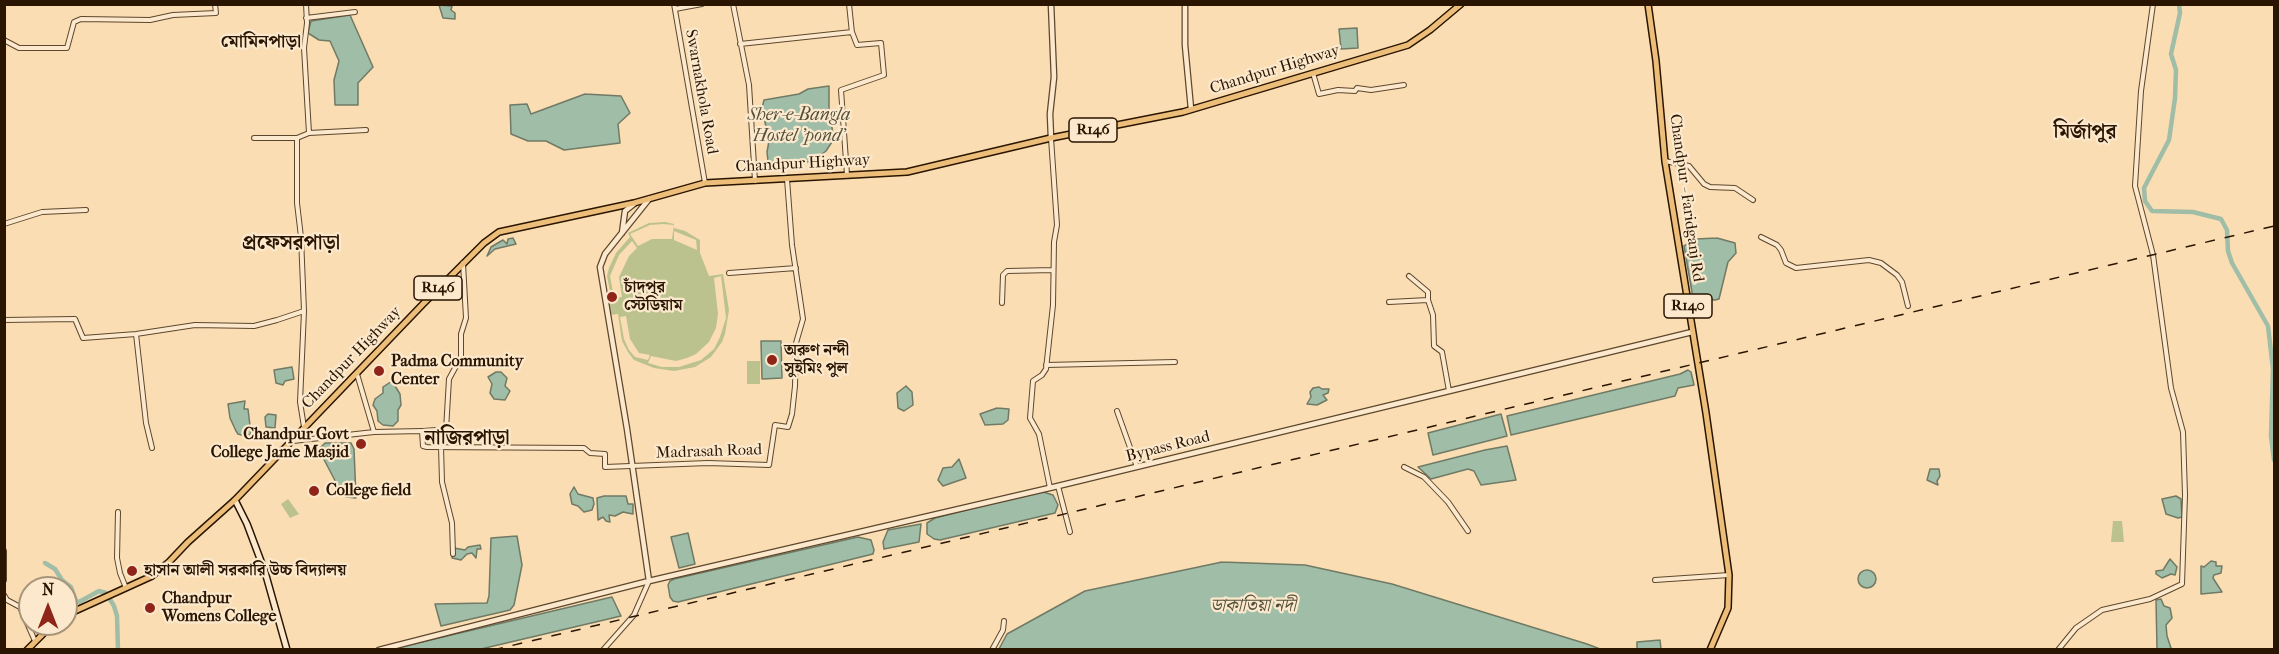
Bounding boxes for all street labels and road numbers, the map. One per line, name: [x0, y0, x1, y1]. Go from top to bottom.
street label: Swarnakhola Road: [681, 28, 721, 156]
street label: Chandpur Highway: [1208, 41, 1342, 99]
street label: Chandpur - Faridganj Rd: [1665, 113, 1707, 283]
road number: R146: [1069, 118, 1117, 142]
street label: Chandpur Highway: [735, 151, 871, 177]
road number: R146: [414, 276, 462, 300]
road number: R140: [1664, 294, 1712, 318]
street label: Chandpur Highway: [298, 303, 406, 413]
street label: Bypass Road: [1124, 427, 1212, 467]
street label: Madrasah Road: [656, 441, 762, 463]

